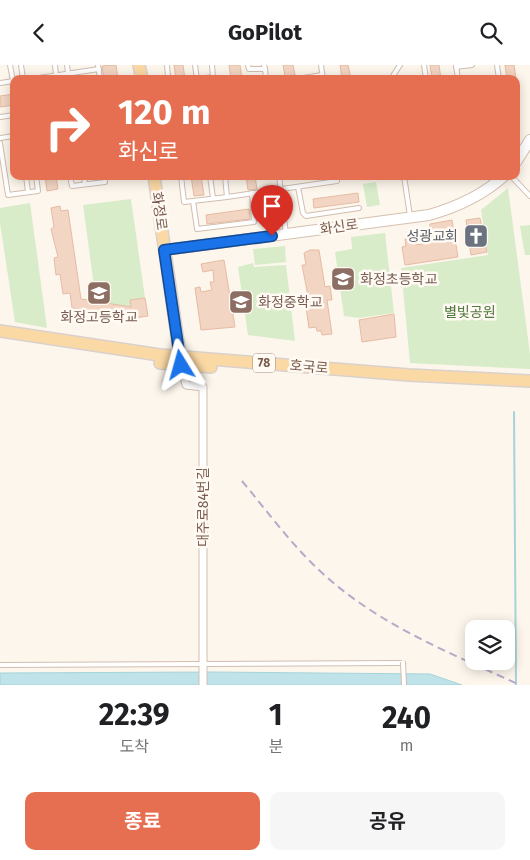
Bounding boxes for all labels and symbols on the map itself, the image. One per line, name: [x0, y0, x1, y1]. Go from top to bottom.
pin: [251, 185, 293, 236]
street label: 화정로: [148, 191, 170, 231]
street label: 화신로: [319, 216, 359, 238]
church icon: 성광교회: [463, 223, 489, 249]
place label: 성광교회: [406, 228, 458, 245]
school or university icon: 화정초등학교: [330, 266, 356, 292]
place label: 화정초등학교: [360, 271, 437, 288]
school or university icon: 화정고등학교: [86, 280, 112, 306]
school or university icon: 화정중학교: [228, 289, 254, 315]
place label: 화정중학교: [258, 294, 323, 311]
park label: 별빛공원: [444, 304, 496, 321]
place label: 화정고등학교: [60, 309, 138, 326]
position arrow: [154, 338, 206, 390]
road number: 78: [253, 353, 275, 373]
street label: 호국로: [289, 357, 329, 377]
street label: 대주로84번길: [195, 467, 212, 547]

